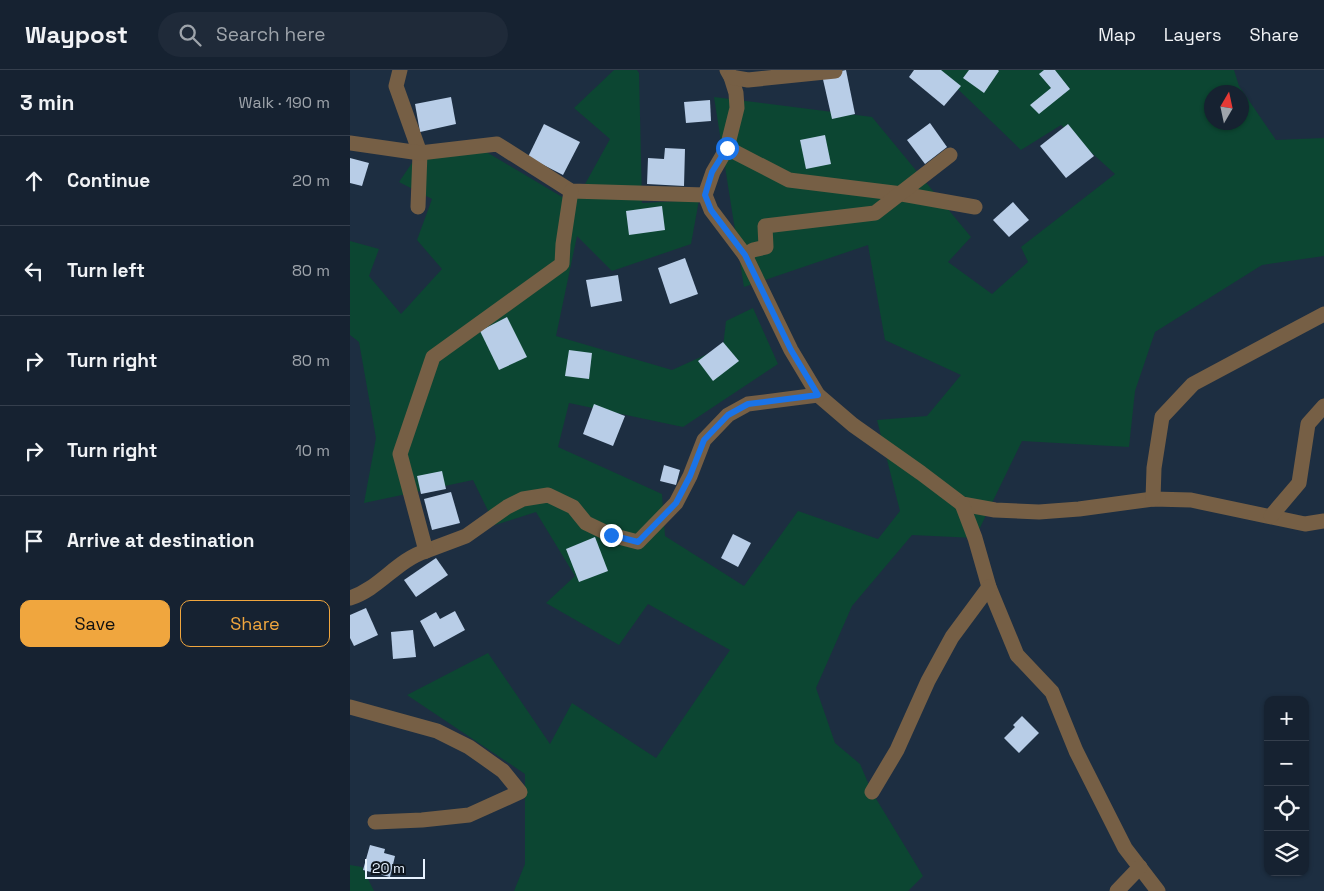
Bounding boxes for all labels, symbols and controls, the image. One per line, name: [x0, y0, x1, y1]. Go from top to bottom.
search box: [158, 12, 508, 57]
text: Waypost: [25, 19, 128, 50]
icon: search: [176, 21, 204, 49]
text: Search here: [216, 22, 326, 47]
text: Map: [1098, 23, 1136, 46]
text: Layers: [1164, 23, 1221, 46]
text: Share: [1249, 23, 1299, 46]
north arrow: [1204, 85, 1249, 130]
text: 3 min: [20, 89, 75, 116]
text: Walk · 190 m: [239, 92, 330, 113]
route start: [716, 137, 739, 160]
icon: ahead: [20, 167, 48, 195]
text: Continue: [67, 168, 150, 193]
text: 20 m: [292, 170, 330, 191]
icon: left: [20, 257, 48, 285]
text: Turn left: [67, 258, 145, 283]
text: 80 m: [292, 260, 330, 281]
icon: right: [20, 347, 48, 375]
text: Turn right: [67, 348, 157, 373]
text: 80 m: [292, 350, 330, 371]
icon: right: [20, 437, 48, 465]
text: Turn right: [67, 438, 157, 463]
text: 10 m: [295, 440, 330, 461]
route end: [600, 524, 623, 547]
icon: arrive: [20, 527, 48, 555]
text: Arrive at destination: [67, 528, 255, 553]
button: Save: [20, 600, 170, 647]
button: Share: [180, 600, 330, 647]
map controls: [1264, 696, 1309, 876]
button: +: [1264, 696, 1309, 741]
button: −: [1264, 741, 1309, 786]
button: locate: [1264, 786, 1309, 831]
button: layers: [1264, 831, 1309, 876]
scale bar: [365, 856, 425, 879]
text: 20 m: [372, 859, 405, 877]

